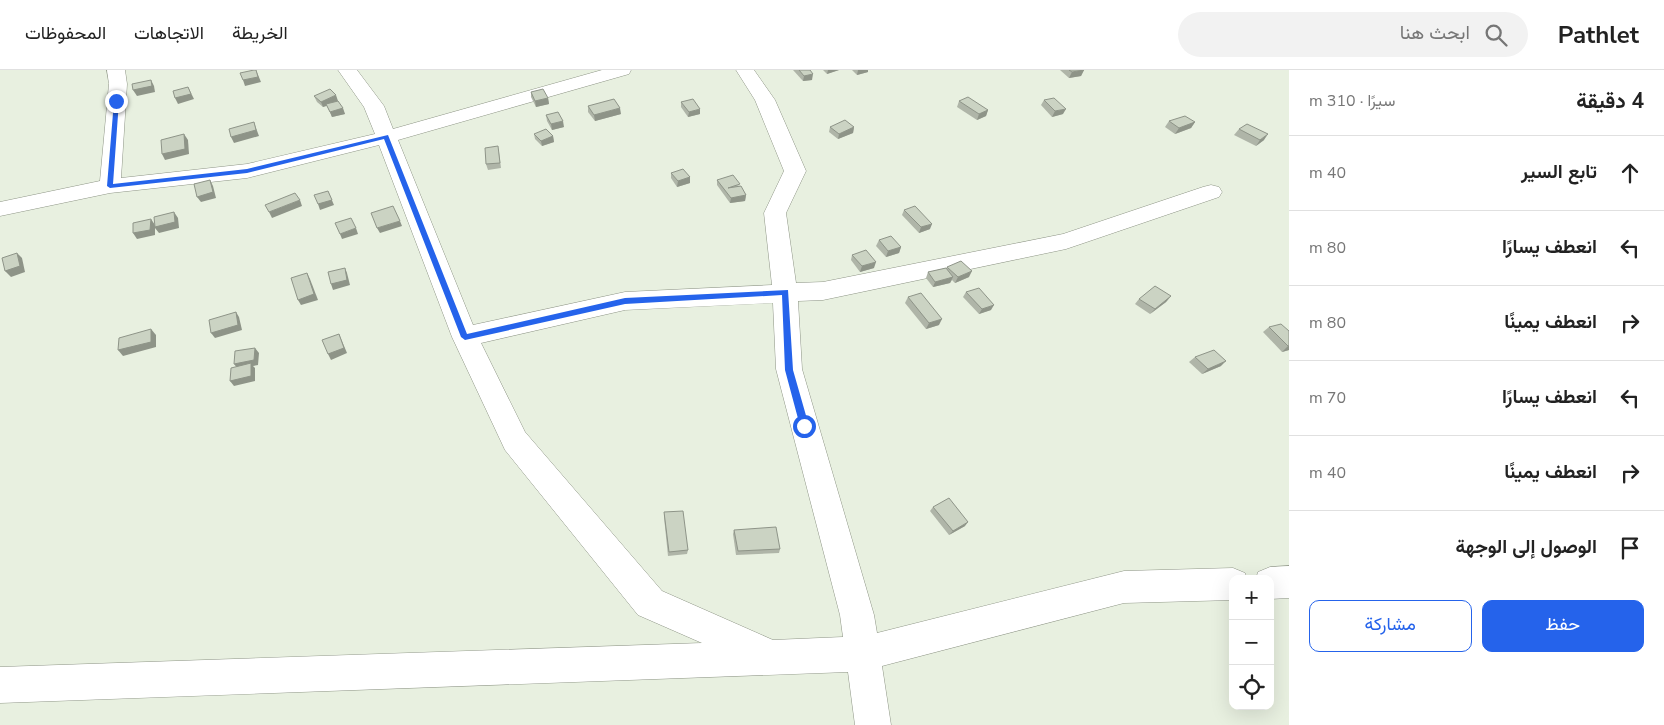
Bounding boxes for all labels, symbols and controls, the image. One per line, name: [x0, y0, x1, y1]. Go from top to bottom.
search box: [1178, 12, 1528, 57]
text: Pathlet: [1558, 19, 1639, 51]
text: ابحث هنا: [1400, 20, 1470, 46]
text: المحفوظات: [25, 21, 106, 45]
text: الاتجاهات: [134, 21, 204, 45]
text: الخريطة: [232, 21, 288, 45]
icon: search: [1482, 21, 1510, 49]
text: 4 دقيقة: [1576, 87, 1644, 115]
route end: [105, 90, 128, 113]
text: سيرًا · 310 m: [1309, 90, 1395, 112]
text: تابع السير: [1521, 159, 1597, 185]
icon: ahead: [1616, 159, 1644, 187]
text: 40 m: [1309, 162, 1346, 184]
text: انعطف يسارًا: [1502, 234, 1597, 260]
icon: left: [1616, 234, 1644, 262]
text: 80 m: [1309, 237, 1346, 259]
text: انعطف يمينًا: [1504, 309, 1597, 335]
icon: right: [1616, 309, 1644, 337]
text: 80 m: [1309, 312, 1346, 334]
text: انعطف يسارًا: [1502, 384, 1597, 410]
icon: left: [1616, 384, 1644, 412]
text: 70 m: [1309, 387, 1346, 409]
route start: [793, 415, 816, 438]
text: انعطف يمينًا: [1504, 459, 1597, 485]
icon: right: [1616, 459, 1644, 487]
text: 40 m: [1309, 462, 1346, 484]
text: الوصول إلى الوجهة: [1455, 534, 1597, 560]
icon: arrive: [1616, 534, 1644, 562]
map controls: [1229, 575, 1274, 710]
button: +: [1229, 575, 1274, 620]
button: مشاركة: [1309, 600, 1472, 652]
button: حفظ: [1482, 600, 1644, 652]
button: −: [1229, 620, 1274, 665]
button: locate: [1229, 665, 1274, 710]

